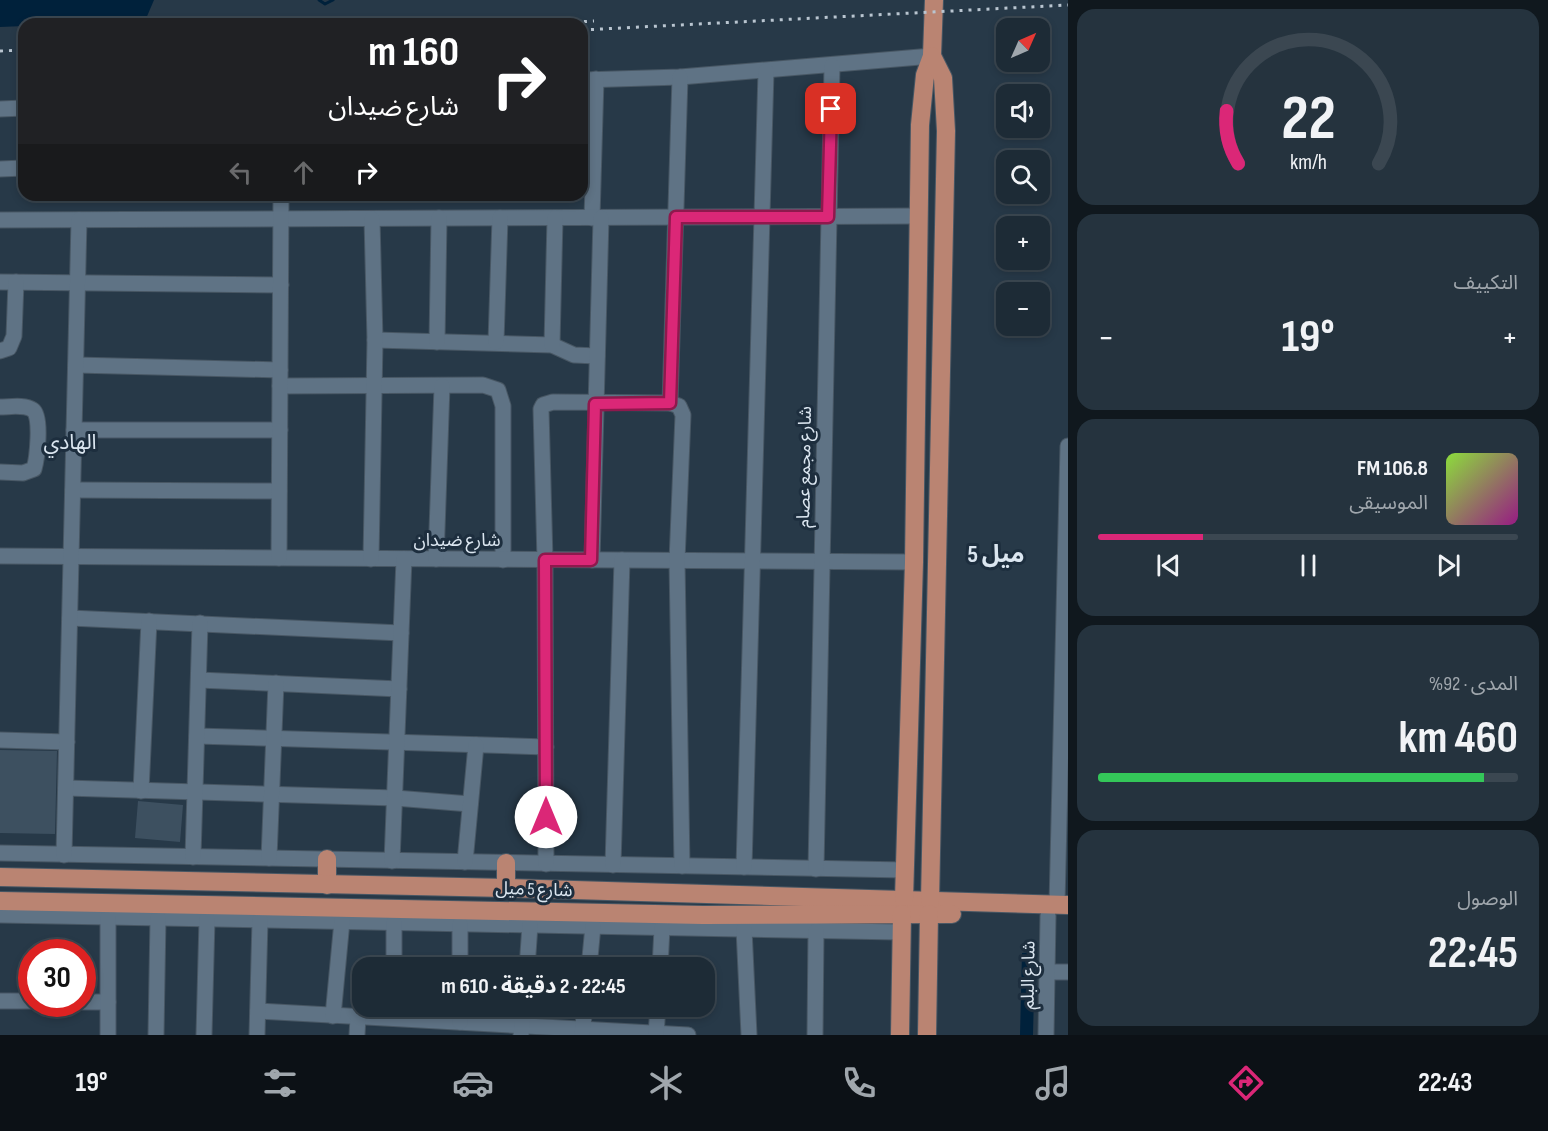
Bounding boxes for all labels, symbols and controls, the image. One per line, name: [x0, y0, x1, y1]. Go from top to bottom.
north arrow: [996, 18, 1050, 72]
map controls: [996, 18, 1050, 336]
text: 160 m: [368, 27, 459, 78]
icon: right: [480, 42, 558, 120]
text: 22: [1281, 82, 1335, 157]
pin: [805, 83, 856, 134]
button: sound: [996, 84, 1050, 138]
text: شارع ضيدان: [328, 91, 459, 123]
icon: arrive: [814, 92, 847, 125]
button: search: [996, 150, 1050, 204]
text: km/h: [1289, 150, 1327, 175]
icon: left: [224, 156, 257, 189]
icon: ahead: [287, 156, 320, 189]
icon: right: [350, 156, 383, 189]
button: +: [996, 216, 1050, 270]
text: التكييف: [1454, 271, 1518, 295]
button: −: [996, 282, 1050, 336]
text: 19°: [1281, 310, 1335, 365]
text: −: [1098, 318, 1114, 358]
text: +: [1502, 318, 1518, 358]
street label: شارع مجمع عصام: [793, 406, 819, 528]
district label: الهادي: [43, 430, 97, 458]
text: 106.8 FM: [1357, 455, 1428, 482]
text: الموسيقى: [1349, 491, 1428, 515]
street label: شارع ضيدان: [413, 530, 501, 554]
district label: 5 ميل: [967, 540, 1025, 569]
icon: previous: [1152, 549, 1185, 582]
icon: pause: [1292, 549, 1325, 582]
icon: next: [1432, 549, 1465, 582]
text: المدى · 92%: [1429, 672, 1518, 696]
text: 460 km: [1399, 711, 1518, 766]
position arrow: [514, 785, 578, 849]
street label: شارع 5 ميل: [495, 878, 573, 904]
text: الوصول: [1457, 887, 1518, 911]
text: 22:45: [1428, 926, 1518, 981]
speed limit sign: 30: [18, 939, 96, 1017]
street label: شارع البلم: [1017, 941, 1043, 1010]
text: 22:45 · 2 دقيقة · 610 m: [441, 973, 626, 1000]
icon: filters: [259, 1062, 301, 1104]
icon: car: [452, 1062, 494, 1104]
icon: climate: [645, 1062, 687, 1104]
icon: phone: [838, 1062, 880, 1104]
icon: music: [1032, 1062, 1074, 1104]
icon: directions: [1225, 1062, 1267, 1104]
text: 19°: [76, 1067, 107, 1099]
text: 22:43: [1418, 1067, 1472, 1099]

